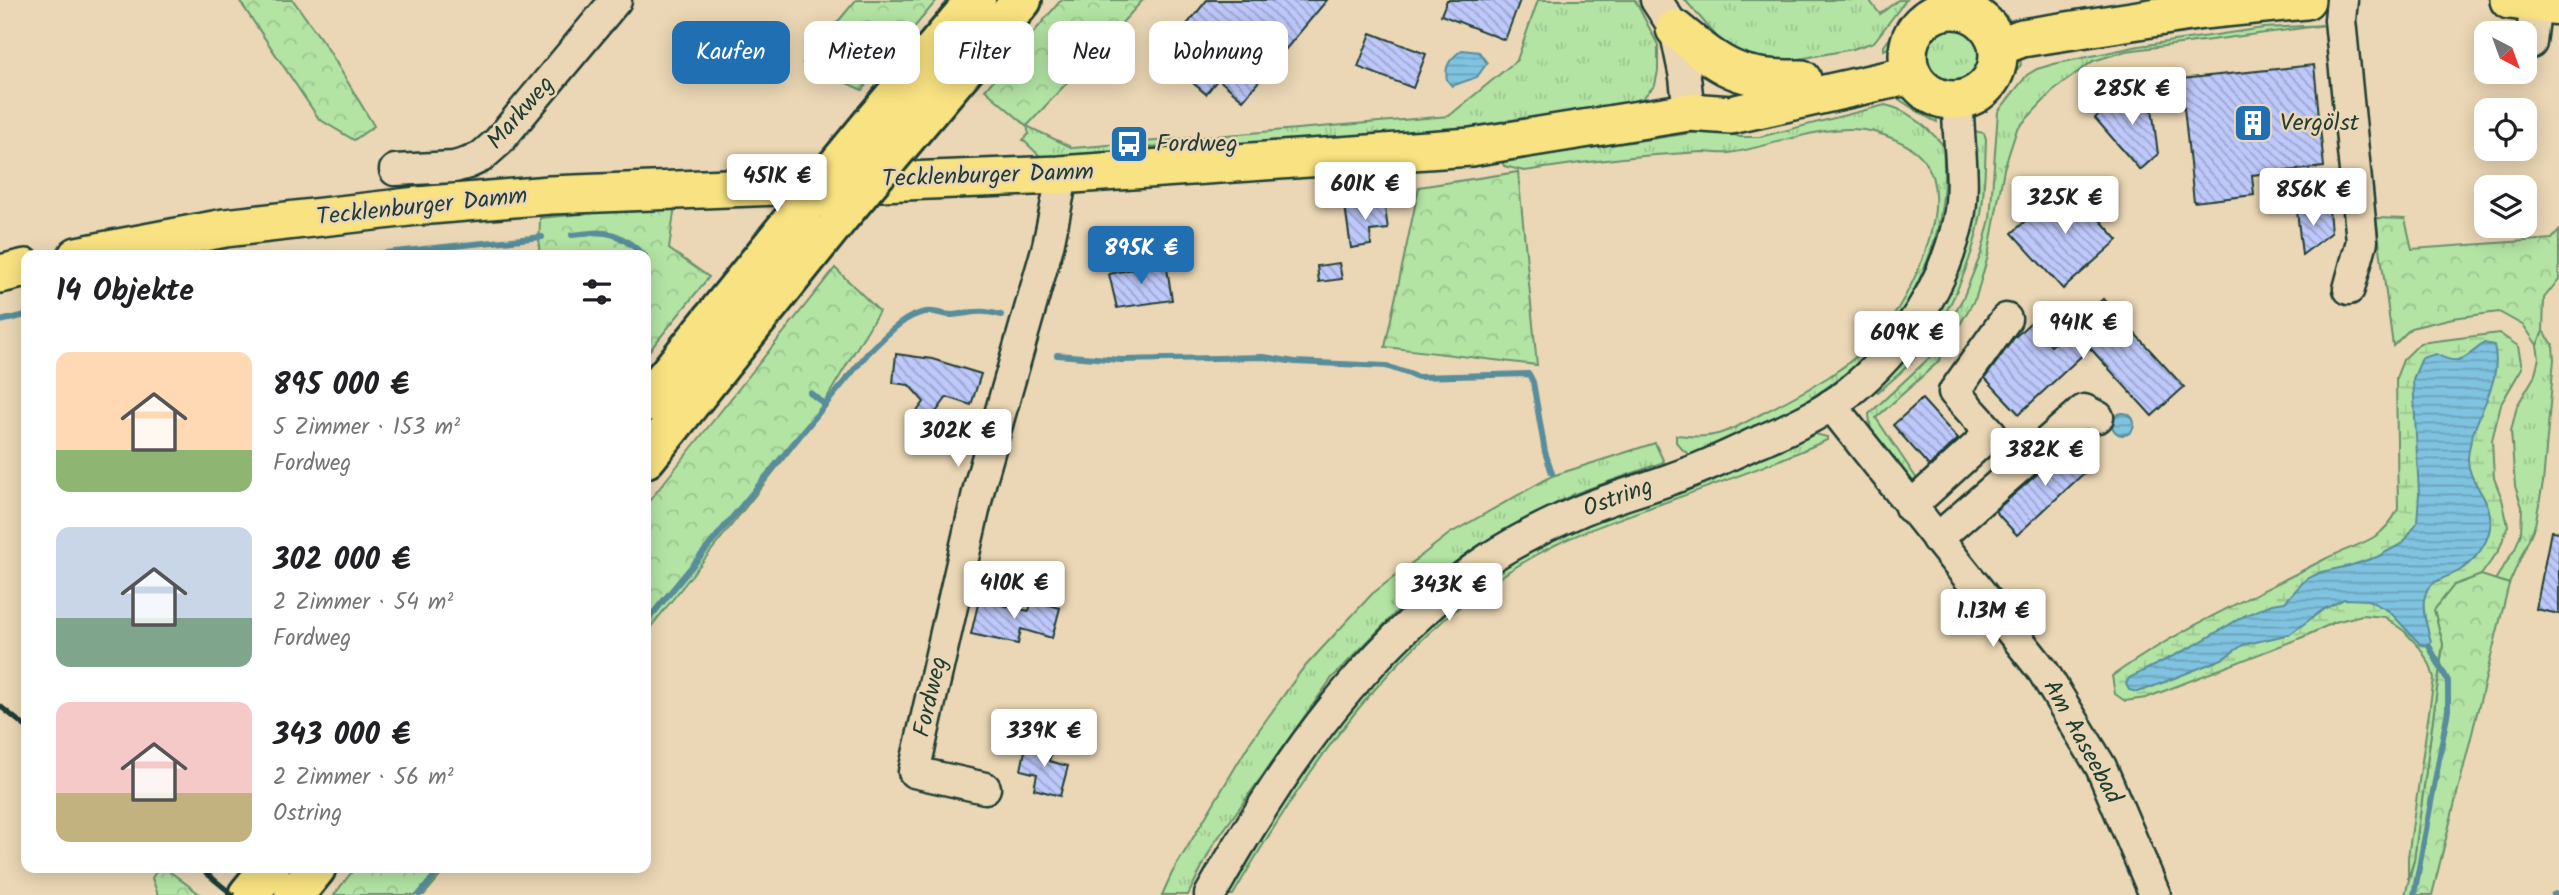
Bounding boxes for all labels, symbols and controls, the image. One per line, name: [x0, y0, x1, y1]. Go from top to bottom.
chip: Kaufen: [672, 21, 790, 84]
chip: Mieten: [804, 21, 920, 84]
chip: Filter: [934, 21, 1034, 84]
chip: Neu: [1048, 21, 1135, 84]
chip: Wohnung: [1149, 21, 1288, 84]
north arrow: [2474, 21, 2538, 84]
map controls: [2474, 21, 2537, 238]
street label: Markweg: [477, 67, 565, 159]
pin: 285K €: [2075, 68, 2189, 127]
text: 285K €: [2094, 72, 2170, 108]
button: locate: [2474, 98, 2537, 161]
building icon: Vergölst: [2232, 102, 2274, 144]
place label: Vergölst: [2280, 104, 2360, 143]
bus stop icon: Fordweg: [1108, 123, 1150, 165]
place label: Fordweg: [1156, 125, 1238, 164]
street label: Tecklenburger Damm: [881, 153, 1095, 199]
pin: 451K €: [720, 154, 834, 214]
text: 451K €: [743, 159, 811, 195]
pin: 601K €: [1308, 162, 1422, 222]
text: 601K €: [1331, 167, 1399, 203]
pin: 856K €: [2256, 168, 2370, 228]
text: 856K €: [2276, 173, 2350, 209]
button: layers: [2474, 175, 2537, 238]
pin: 325K €: [2008, 176, 2122, 236]
street label: Tecklenburger Damm: [315, 177, 529, 237]
text: 325K €: [2028, 181, 2102, 217]
pin: 895K €: [1084, 226, 1198, 286]
text: 895K €: [1104, 231, 1178, 267]
text: 14 Objekte: [56, 268, 194, 316]
icon: filters: [578, 273, 616, 311]
pin: 941K €: [2026, 302, 2140, 361]
text: 941K €: [2049, 306, 2117, 342]
pin: 609K €: [1850, 312, 1964, 371]
text: 609K €: [1870, 316, 1944, 352]
text: 895 000 €: [273, 362, 409, 410]
icon: home: [112, 380, 196, 464]
text: 5 Zimmer · 153 m²: [273, 410, 460, 446]
pin: 302K €: [901, 410, 1015, 469]
text: 302K €: [920, 414, 996, 450]
pin: 382K €: [1988, 428, 2102, 488]
text: 382K €: [2007, 433, 2083, 469]
text: Fordweg: [273, 446, 351, 482]
street label: Ostring: [1577, 467, 1659, 529]
text: 302 000 €: [273, 537, 411, 585]
icon: home: [112, 555, 196, 639]
pin: 410K €: [957, 562, 1071, 621]
pin: 343K €: [1392, 564, 1506, 623]
text: 410K €: [980, 566, 1048, 602]
text: 343K €: [1412, 568, 1486, 604]
text: 2 Zimmer · 54 m²: [273, 585, 453, 621]
pin: 1.13M €: [1928, 590, 2058, 649]
text: 1.13M €: [1957, 594, 2029, 630]
text: Fordweg: [273, 621, 351, 657]
street label: Fordweg: [903, 653, 959, 741]
street label: Am Aaseebad: [2032, 673, 2133, 812]
pin: 339K €: [987, 710, 1101, 769]
text: 343 000 €: [273, 712, 410, 760]
text: 339K €: [1007, 714, 1081, 750]
icon: home: [112, 730, 196, 814]
text: 2 Zimmer · 56 m²: [273, 760, 454, 796]
text: Ostring: [273, 796, 342, 832]

